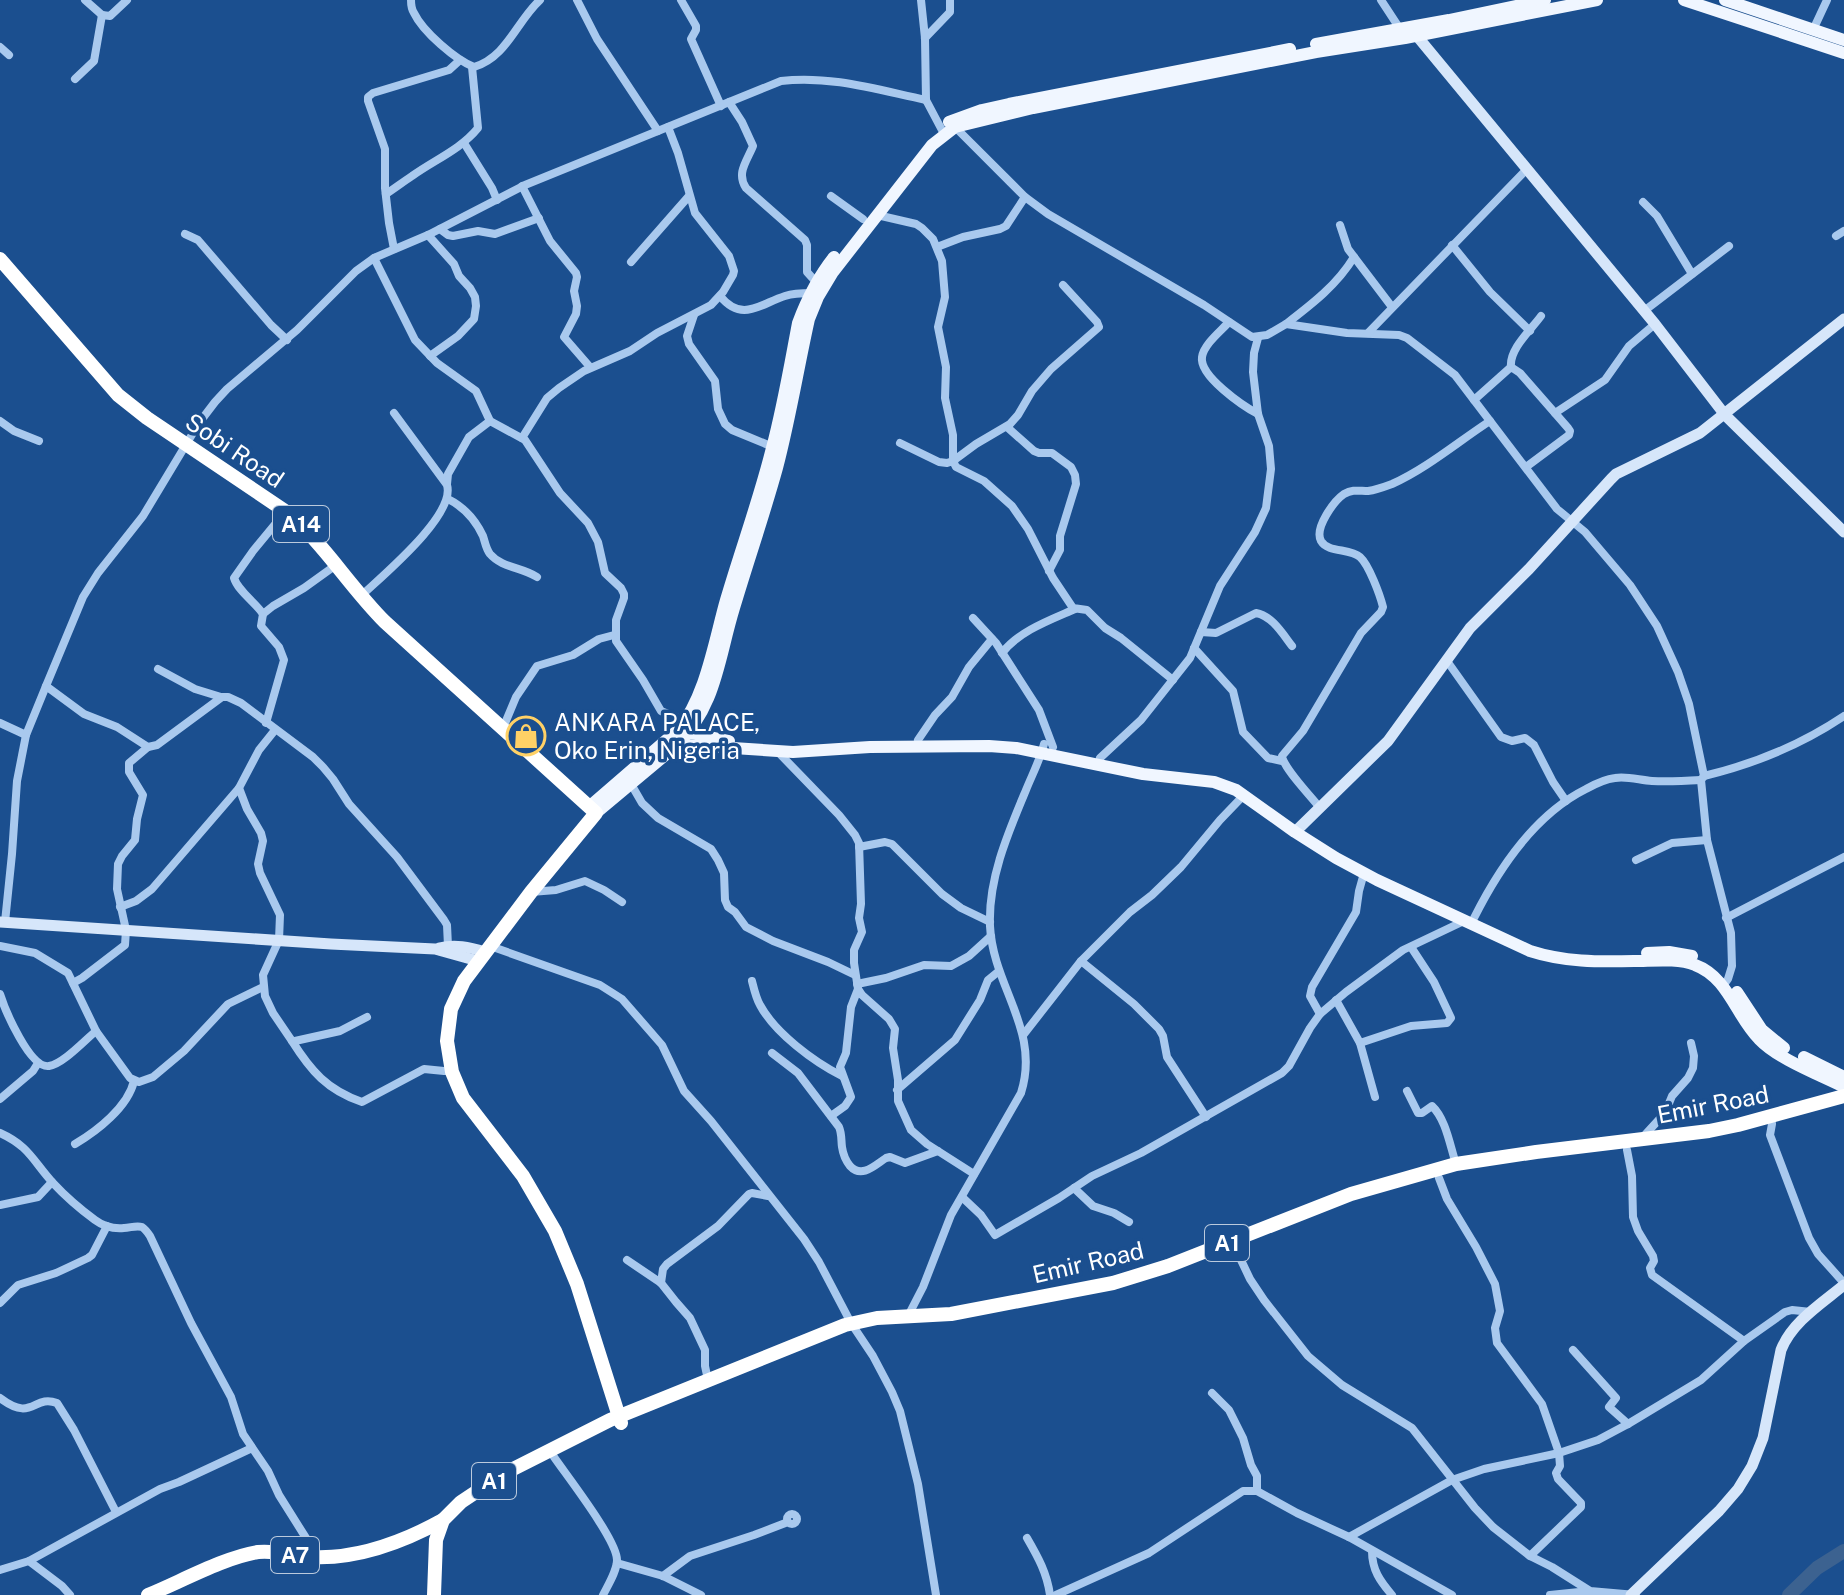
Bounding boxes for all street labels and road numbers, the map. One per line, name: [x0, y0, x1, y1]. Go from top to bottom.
street label: Sobi Road: [181, 407, 289, 493]
road number: A14: [273, 506, 329, 542]
street label: Emir Road: [1655, 1079, 1771, 1129]
road number: A1: [1205, 1225, 1249, 1261]
street label: Emir Road: [1030, 1236, 1146, 1288]
road number: A1: [472, 1463, 516, 1499]
road number: A7: [271, 1537, 319, 1573]

